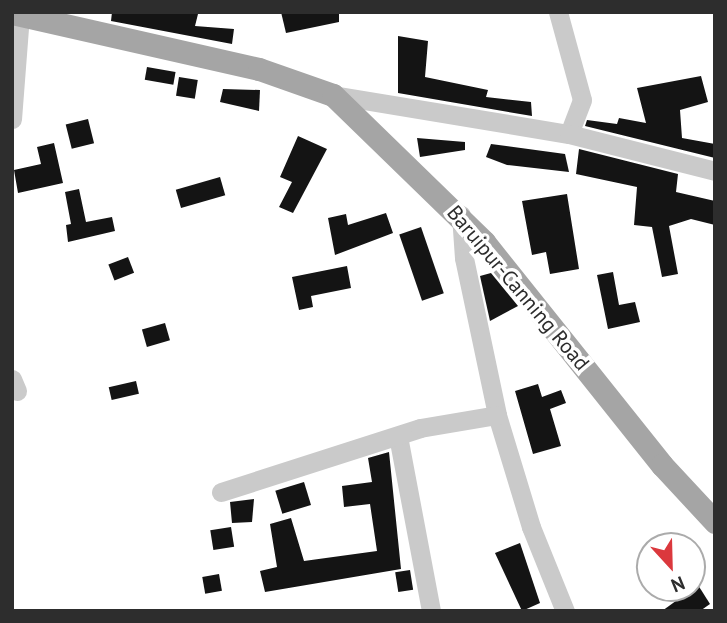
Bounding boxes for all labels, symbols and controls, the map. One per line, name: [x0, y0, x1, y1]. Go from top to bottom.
street label: Baruipur-Canning Road: [442, 200, 594, 376]
north arrow: [636, 532, 706, 602]
text: N: [668, 571, 688, 598]

